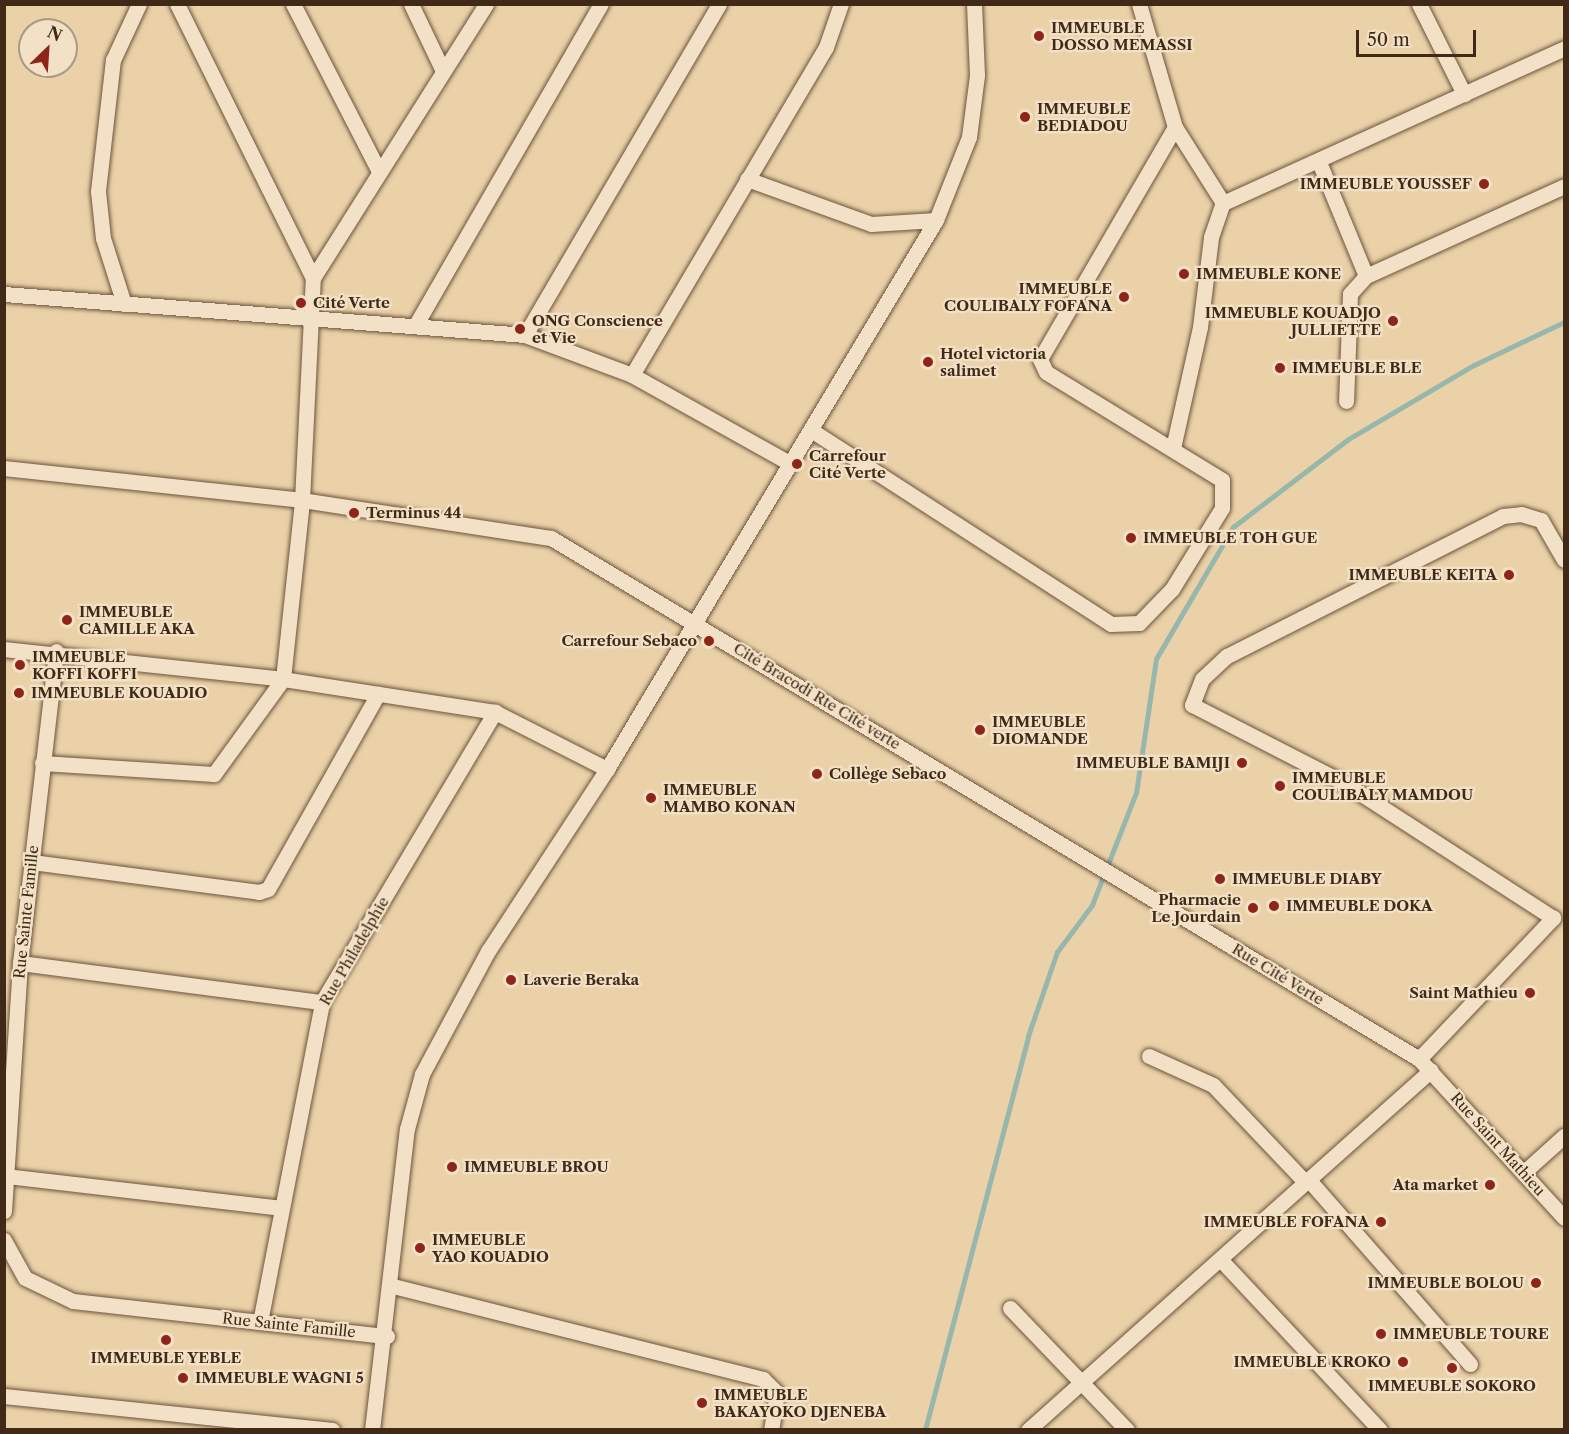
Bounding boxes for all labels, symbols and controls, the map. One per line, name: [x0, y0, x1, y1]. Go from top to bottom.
north arrow: [18, 18, 78, 78]
place label: IMMEUBLE DOSSO MEMASSI: [1051, 18, 1193, 53]
scale bar: [1359, 18, 1479, 56]
text: N: [44, 21, 65, 46]
marker: IMMEUBLE DOSSO MEMASSI: [1032, 29, 1046, 43]
text: 50 m: [1367, 29, 1410, 51]
place label: IMMEUBLE BEDIADOU: [1037, 99, 1130, 134]
marker: IMMEUBLE BEDIADOU: [1018, 110, 1032, 124]
place label: IMMEUBLE YOUSSEF: [1299, 175, 1472, 193]
marker: IMMEUBLE YOUSSEF: [1477, 177, 1491, 191]
place label: IMMEUBLE KONE: [1196, 265, 1341, 283]
marker: IMMEUBLE KONE: [1177, 267, 1191, 281]
place label: IMMEUBLE COULIBALY FOFANA: [944, 279, 1112, 314]
marker: IMMEUBLE COULIBALY FOFANA: [1117, 290, 1131, 304]
place label: Cité Verte: [313, 294, 391, 312]
marker: Cité Verte: [294, 296, 308, 310]
place label: IMMEUBLE KOUADJO JULLIETTE: [1205, 303, 1381, 338]
place label: ONG Conscience et Vie: [532, 311, 663, 346]
marker: IMMEUBLE KOUADJO JULLIETTE: [1386, 314, 1400, 328]
marker: ONG Conscience et Vie: [513, 322, 527, 336]
place label: Hotel victoria salimet: [940, 344, 1047, 379]
marker: Hotel victoria salimet: [921, 355, 935, 369]
place label: IMMEUBLE BLE: [1292, 359, 1422, 377]
marker: IMMEUBLE BLE: [1273, 361, 1287, 375]
place label: Carrefour Cité Verte: [809, 446, 887, 481]
marker: Carrefour Cité Verte: [790, 457, 804, 471]
place label: Terminus 44: [366, 504, 461, 522]
marker: Terminus 44: [347, 506, 361, 520]
place label: IMMEUBLE TOH GUE: [1143, 529, 1318, 547]
marker: IMMEUBLE TOH GUE: [1124, 531, 1138, 545]
place label: IMMEUBLE KEITA: [1348, 566, 1497, 584]
marker: IMMEUBLE KEITA: [1502, 568, 1516, 582]
place label: IMMEUBLE CAMILLE AKA: [79, 602, 195, 637]
marker: IMMEUBLE CAMILLE AKA: [60, 613, 74, 627]
place label: Carrefour Sebaco: [561, 632, 697, 650]
marker: Carrefour Sebaco: [702, 634, 716, 648]
street label: Cité Bracodi Rte Cité verte: [730, 639, 904, 753]
place label: IMMEUBLE KOFFI KOFFI: [32, 647, 137, 682]
marker: IMMEUBLE KOFFI KOFFI: [13, 658, 27, 672]
place label: IMMEUBLE KOUADIO: [31, 684, 207, 702]
marker: IMMEUBLE KOUADIO: [12, 686, 26, 700]
place label: IMMEUBLE DIOMANDE: [992, 712, 1088, 747]
marker: IMMEUBLE DIOMANDE: [973, 723, 987, 737]
place label: IMMEUBLE BAMIJI: [1076, 754, 1230, 772]
marker: IMMEUBLE BAMIJI: [1235, 756, 1249, 770]
place label: Collège Sebaco: [829, 765, 946, 783]
marker: Collège Sebaco: [810, 767, 824, 781]
place label: IMMEUBLE COULIBALY MAMDOU: [1292, 768, 1474, 803]
marker: IMMEUBLE COULIBALY MAMDOU: [1273, 779, 1287, 793]
place label: IMMEUBLE MAMBO KONAN: [663, 780, 796, 815]
marker: IMMEUBLE MAMBO KONAN: [644, 791, 658, 805]
street label: Rue Sainte Famille: [10, 844, 42, 980]
place label: IMMEUBLE DIABY: [1232, 870, 1382, 888]
marker: IMMEUBLE DIABY: [1213, 872, 1227, 886]
place label: Pharmacie Le Jourdain: [1151, 890, 1241, 925]
street label: Rue Philadelphie: [316, 893, 392, 1009]
place label: IMMEUBLE DOKA: [1286, 897, 1433, 915]
marker: IMMEUBLE DOKA: [1267, 899, 1281, 913]
marker: Pharmacie Le Jourdain: [1246, 901, 1260, 915]
street label: Rue Cité Verte: [1229, 939, 1327, 1009]
place label: Laverie Beraka: [523, 971, 639, 989]
marker: Laverie Beraka: [504, 973, 518, 987]
place label: Saint Mathieu: [1409, 984, 1518, 1002]
marker: Saint Mathieu: [1523, 986, 1537, 1000]
street label: Rue Saint Mathieu: [1447, 1089, 1549, 1199]
place label: IMMEUBLE BROU: [464, 1158, 609, 1176]
marker: IMMEUBLE BROU: [445, 1160, 459, 1174]
place label: Ata market: [1393, 1176, 1478, 1194]
marker: Ata market: [1483, 1178, 1497, 1192]
place label: IMMEUBLE FOFANA: [1203, 1213, 1369, 1231]
marker: IMMEUBLE FOFANA: [1374, 1215, 1388, 1229]
place label: IMMEUBLE YAO KOUADIO: [432, 1230, 549, 1265]
marker: IMMEUBLE YAO KOUADIO: [413, 1241, 427, 1255]
place label: IMMEUBLE BOLOU: [1368, 1274, 1524, 1292]
marker: IMMEUBLE BOLOU: [1529, 1276, 1543, 1290]
street label: Rue Sainte Famille: [221, 1309, 357, 1341]
place label: IMMEUBLE TOURE: [1393, 1325, 1549, 1343]
marker: IMMEUBLE TOURE: [1374, 1327, 1388, 1341]
marker: IMMEUBLE YEBLE: [159, 1333, 173, 1347]
place label: IMMEUBLE YEBLE: [90, 1349, 242, 1367]
place label: IMMEUBLE KROKO: [1233, 1353, 1391, 1371]
marker: IMMEUBLE KROKO: [1396, 1355, 1410, 1369]
marker: IMMEUBLE SOKORO: [1445, 1361, 1459, 1375]
place label: IMMEUBLE WAGNI 5: [195, 1369, 364, 1387]
marker: IMMEUBLE WAGNI 5: [176, 1371, 190, 1385]
place label: IMMEUBLE SOKORO: [1368, 1377, 1536, 1395]
place label: IMMEUBLE BAKAYOKO DJENEBA: [714, 1385, 886, 1420]
marker: IMMEUBLE BAKAYOKO DJENEBA: [695, 1396, 709, 1410]

